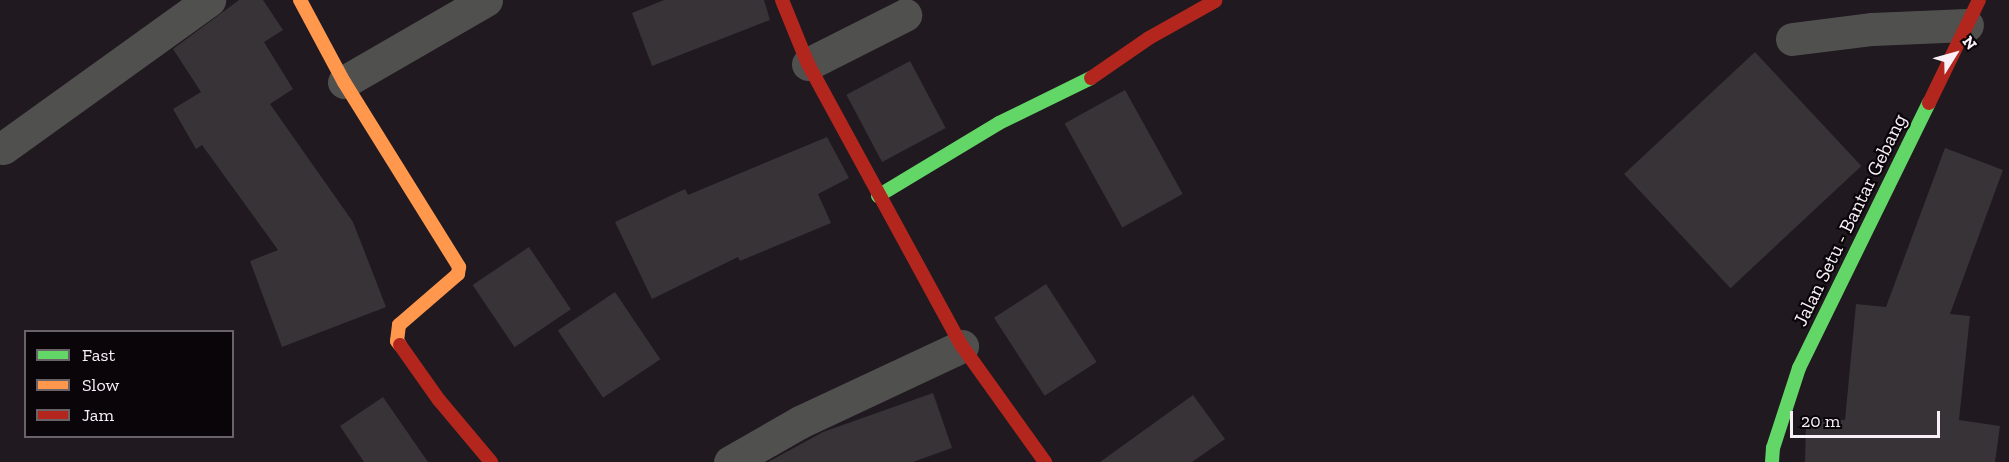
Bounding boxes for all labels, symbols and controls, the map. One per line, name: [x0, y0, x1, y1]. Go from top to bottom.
north arrow: [1925, 24, 1985, 84]
text: N: [1959, 32, 1981, 53]
street label: Jalan Setu - Bantar Gebang: [1788, 110, 1912, 330]
legend: [24, 330, 234, 438]
text: Fast: [82, 344, 115, 366]
text: Slow: [82, 374, 119, 396]
scale bar: [1793, 399, 1943, 437]
text: Jam: [82, 404, 114, 426]
text: 20 m: [1801, 410, 1840, 432]

